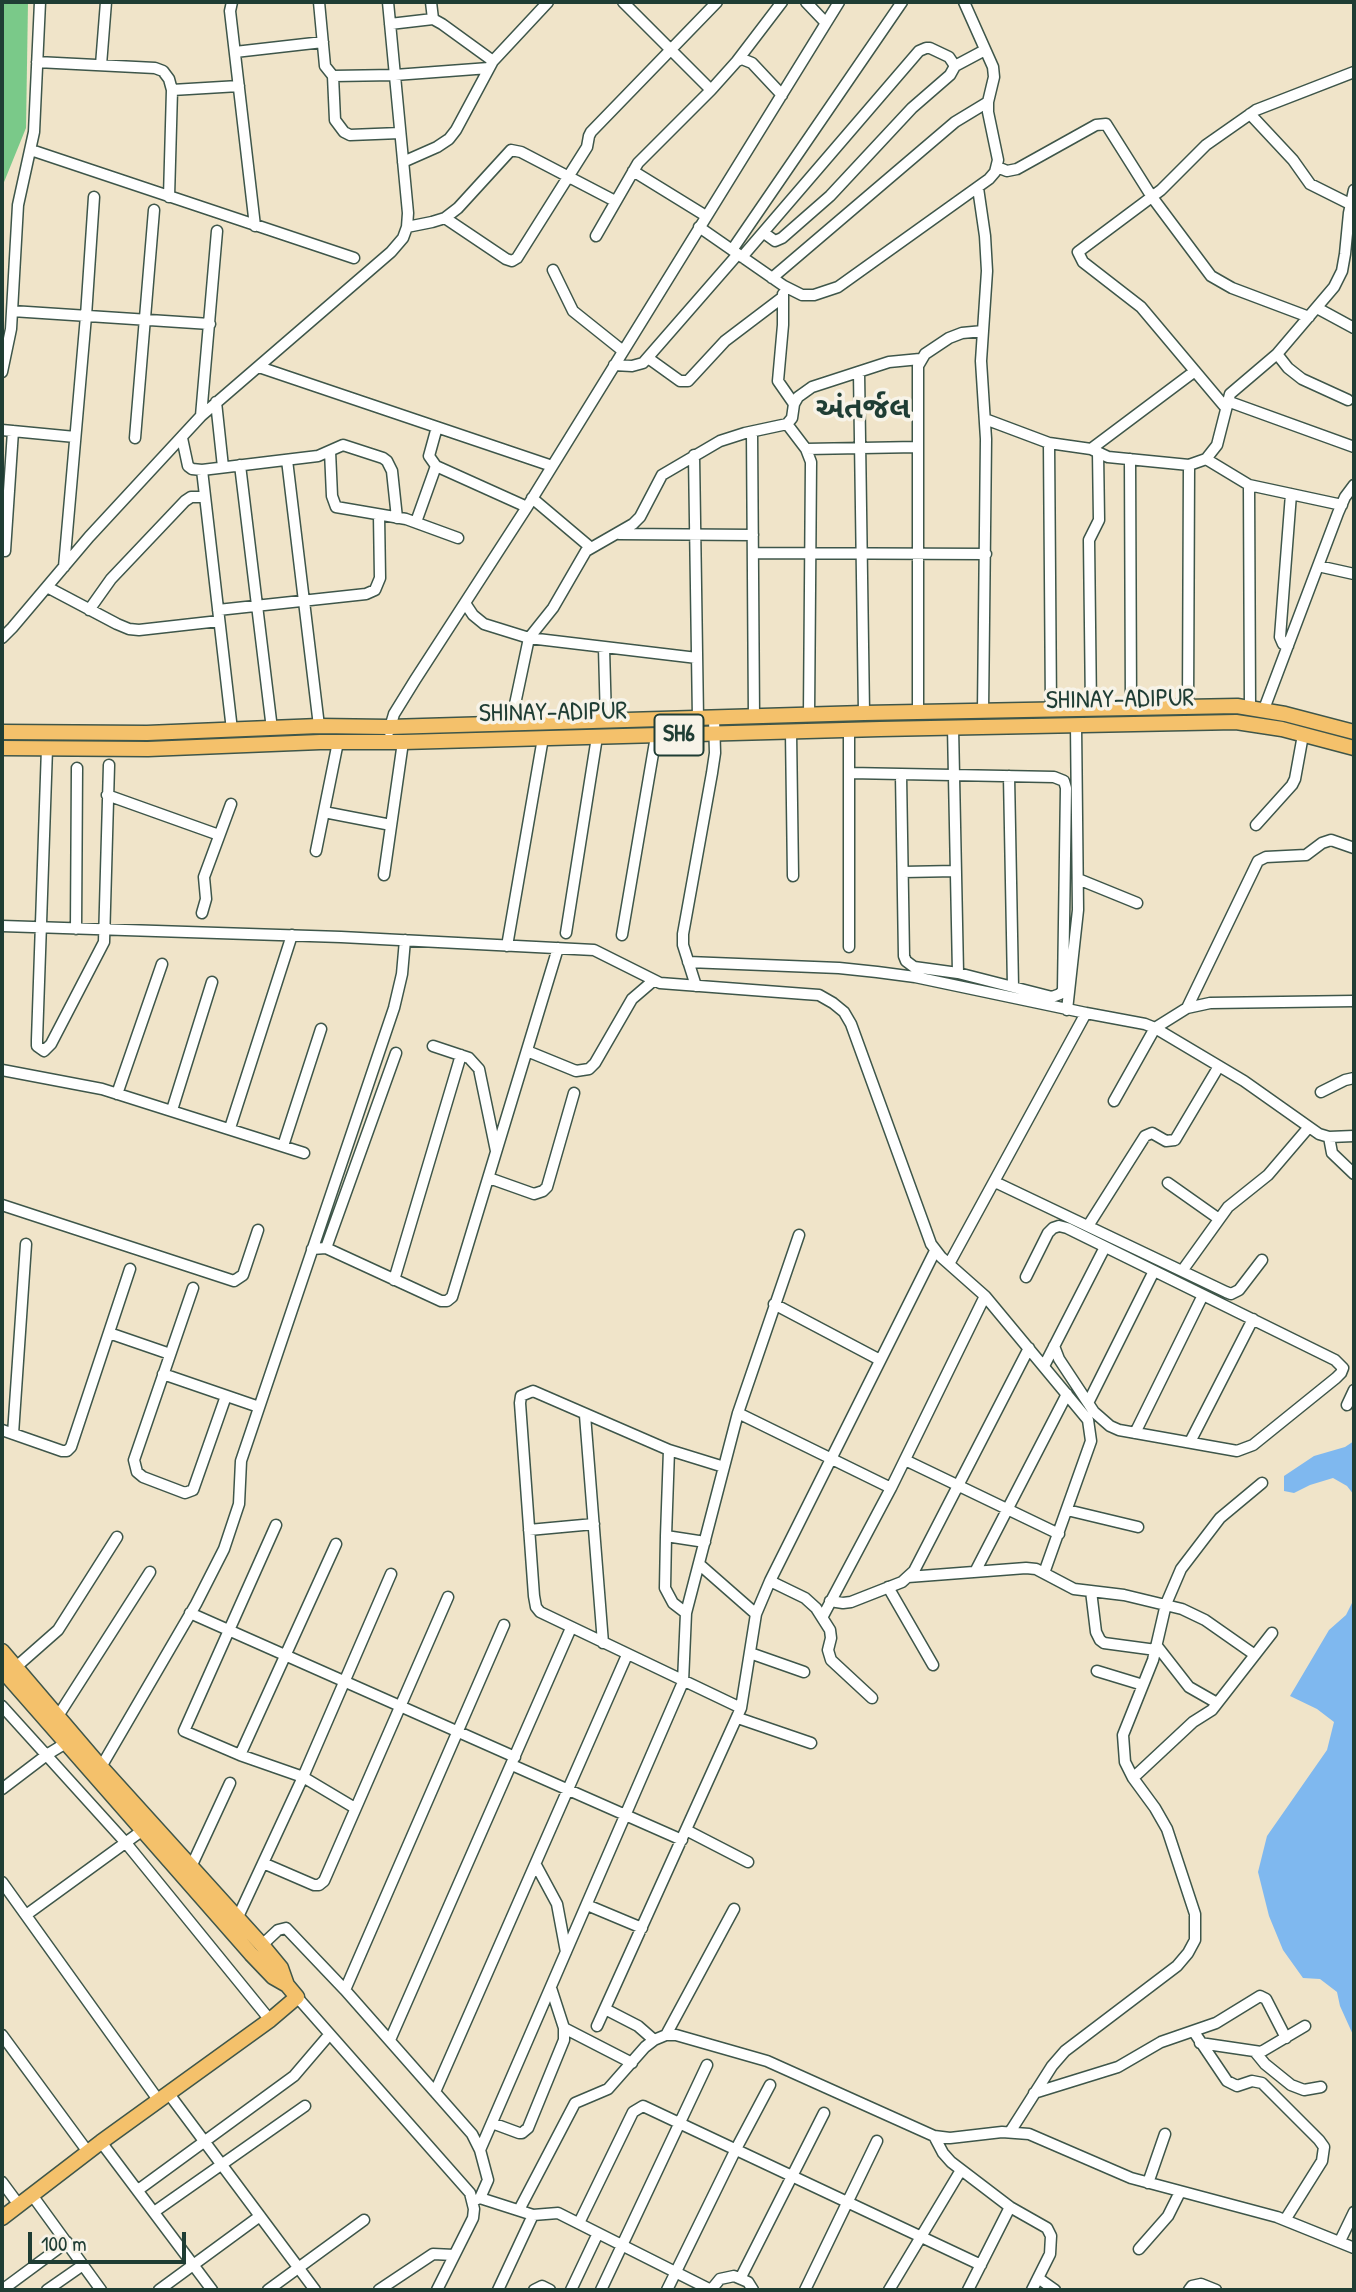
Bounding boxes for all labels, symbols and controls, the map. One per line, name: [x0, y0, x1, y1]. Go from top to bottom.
district label: અંતર્જલ: [816, 392, 910, 428]
street label: SHINAY-ADIPUR: [1045, 683, 1195, 717]
street label: SHINAY-ADIPUR: [478, 696, 628, 730]
road number: SH6: [654, 714, 704, 756]
scale bar: [32, 2218, 189, 2262]
text: 100 m: [41, 2229, 87, 2258]

